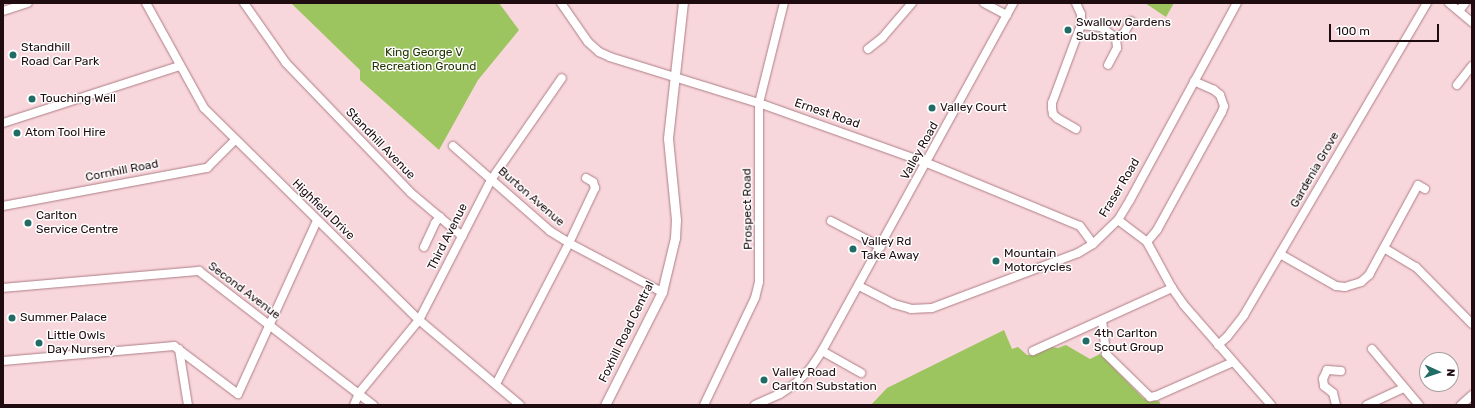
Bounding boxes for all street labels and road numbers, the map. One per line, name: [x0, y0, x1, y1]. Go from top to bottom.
street label: Ernest Road: [793, 96, 861, 132]
street label: Standhill Avenue: [342, 105, 418, 183]
street label: Valley Road: [898, 119, 942, 183]
street label: Gardenia Grove: [1287, 129, 1343, 211]
street label: Fraser Road: [1097, 156, 1143, 220]
street label: Cornhill Road: [84, 157, 160, 185]
street label: Burton Avenue: [495, 164, 567, 230]
street label: Prospect Road: [740, 168, 756, 250]
street label: Highfield Drive: [289, 177, 357, 243]
street label: Third Avenue: [425, 201, 471, 273]
street label: Second Avenue: [205, 259, 283, 323]
street label: Foxhill Road Central: [596, 279, 658, 385]

